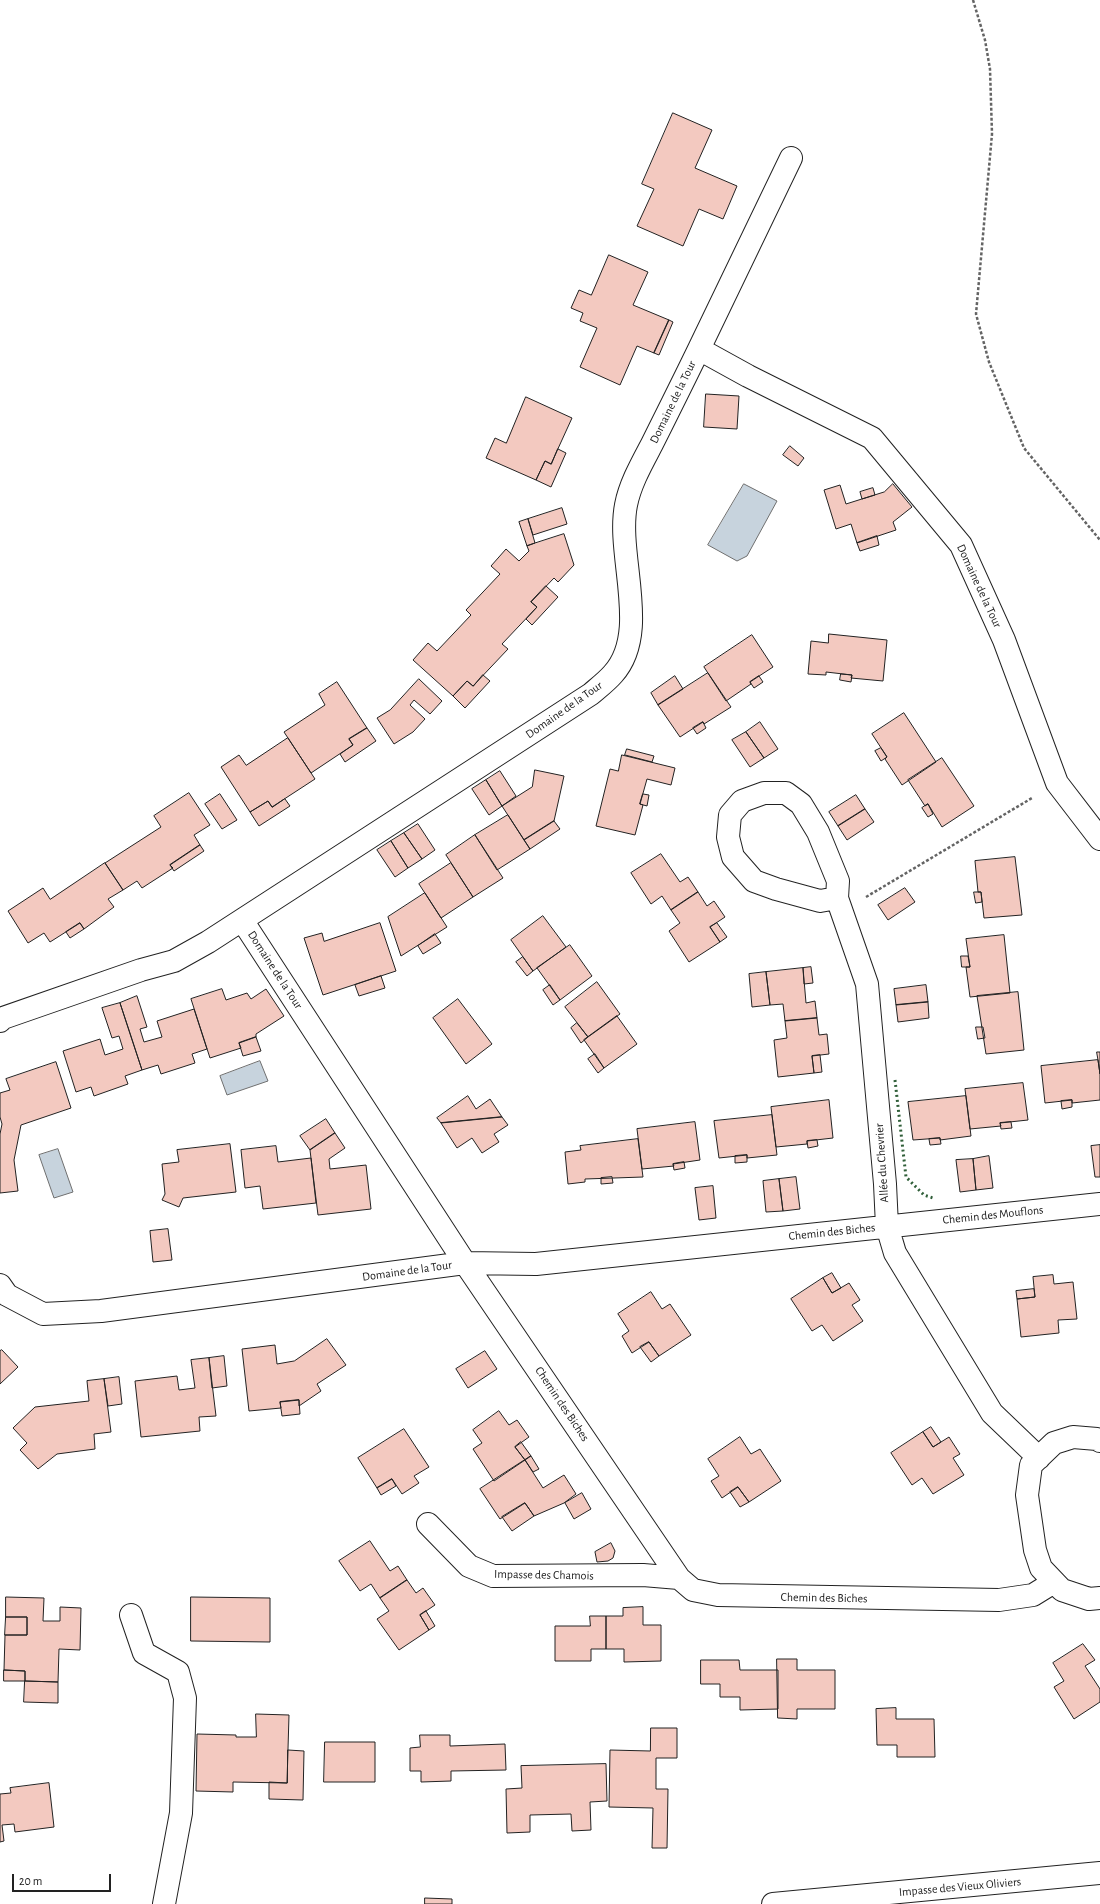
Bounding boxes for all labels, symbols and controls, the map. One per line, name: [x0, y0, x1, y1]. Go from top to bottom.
street label: Domaine de la Tour: [647, 358, 699, 446]
street label: Domaine de la Tour: [953, 542, 1005, 630]
street label: Domaine de la Tour: [523, 678, 605, 742]
street label: Domaine de la Tour: [244, 928, 306, 1012]
street label: Allée du Chevrier: [872, 1123, 892, 1203]
street label: Chemin des Mouflons: [942, 1203, 1044, 1227]
street label: Chemin des Biches: [788, 1220, 876, 1244]
street label: Domaine de la Tour: [361, 1258, 453, 1284]
street label: Chemin des Biches: [532, 1364, 592, 1444]
street label: Impasse des Chamois: [494, 1567, 594, 1583]
street label: Chemin des Biches: [780, 1590, 868, 1606]
scale bar: [14, 1866, 113, 1892]
street label: Impasse des Vieux Oliviers: [898, 1874, 1022, 1900]
text: 20 m: [19, 1875, 42, 1887]

